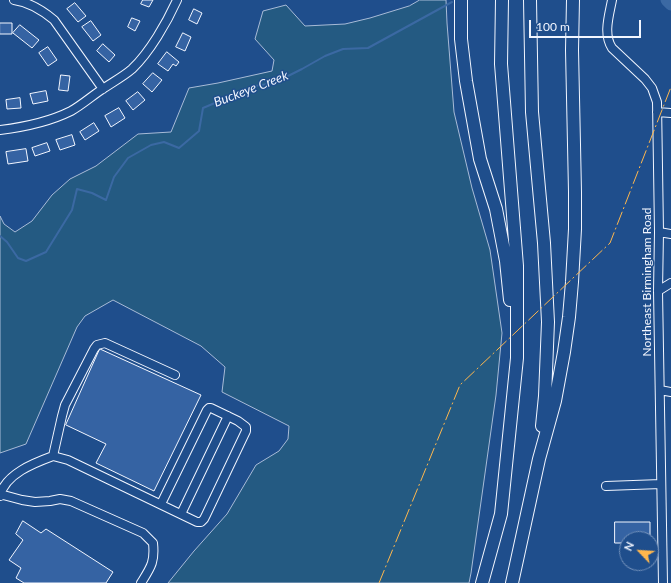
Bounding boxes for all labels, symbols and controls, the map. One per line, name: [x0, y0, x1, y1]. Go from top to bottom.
scale bar: [531, 12, 643, 38]
text: 100 m: [536, 19, 570, 34]
water label: Buckeye Creek: [212, 68, 290, 110]
street label: Northeast Birmingham Road: [640, 208, 654, 356]
north arrow: [619, 531, 659, 571]
text: N: [621, 540, 636, 553]

